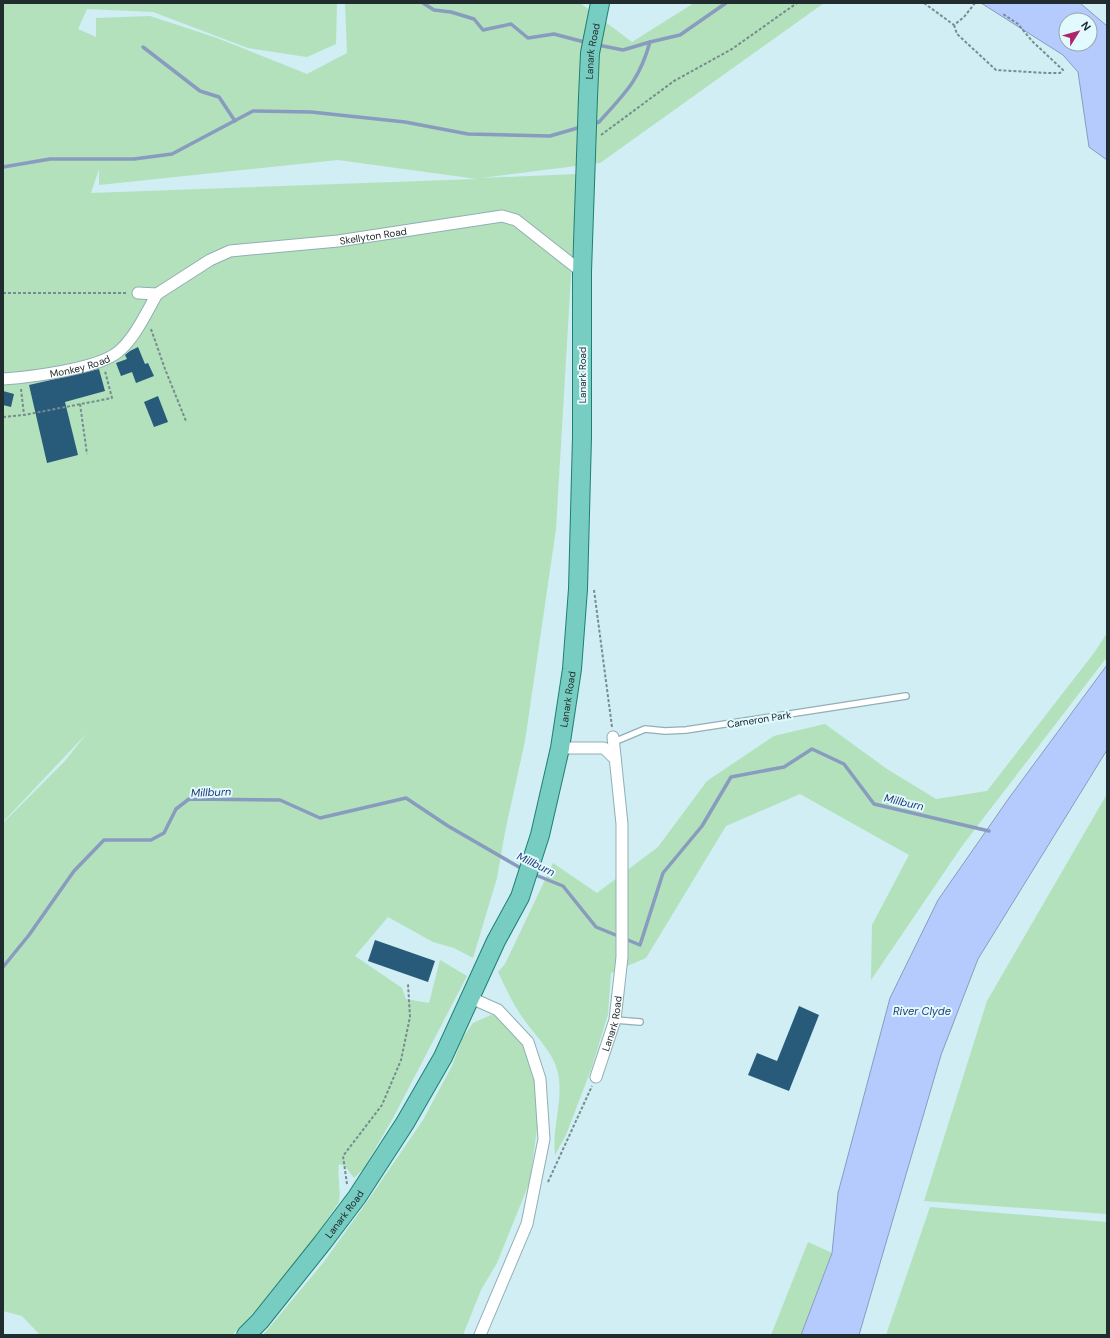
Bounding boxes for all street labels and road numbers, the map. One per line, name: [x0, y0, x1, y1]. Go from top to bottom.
street label: Lanark Road: [583, 22, 603, 80]
street label: Skellyton Road: [339, 225, 408, 248]
street label: Lanark Road: [576, 347, 589, 403]
street label: Monkey Road: [49, 352, 112, 380]
street label: Lanark Road: [557, 670, 579, 728]
street label: Cameron Park: [726, 708, 792, 731]
street label: Lanark Road: [599, 995, 625, 1053]
street label: Lanark Road: [322, 1188, 367, 1241]

